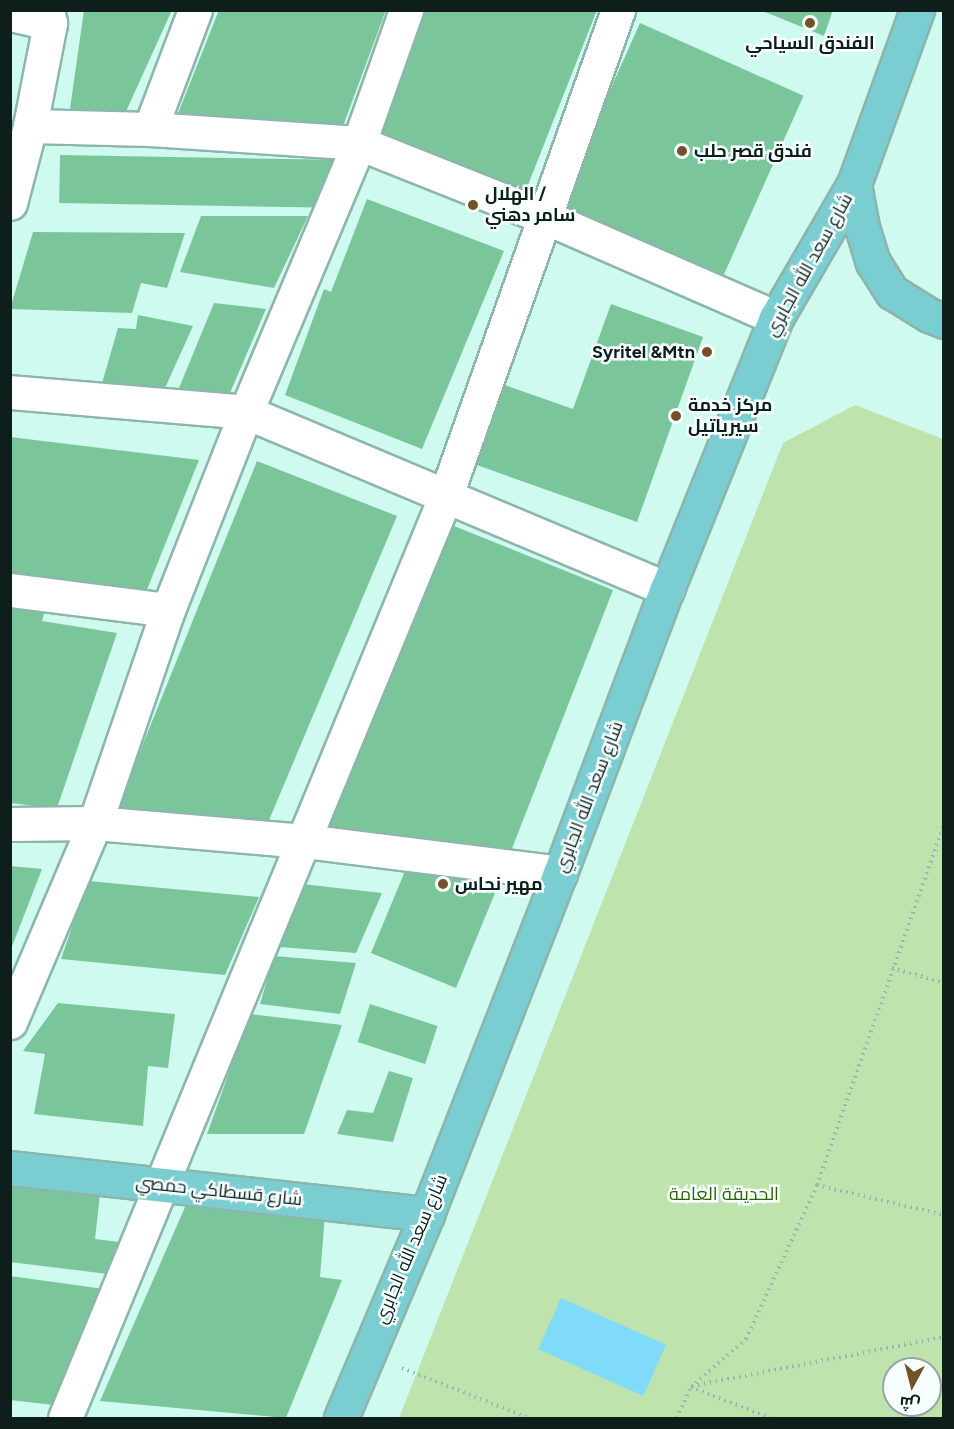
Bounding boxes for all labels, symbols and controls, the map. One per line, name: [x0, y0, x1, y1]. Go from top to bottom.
marker: الفندق السياحي: [803, 16, 817, 30]
place label: الفندق السياحي: [745, 32, 875, 54]
place label: فندق قصر حلب: [694, 140, 812, 162]
marker: فندق قصر حلب: [675, 144, 689, 158]
place label: الهلال / سامر دهني: [485, 184, 575, 226]
street label: شارع سعد الله الجابري: [761, 190, 857, 340]
marker: الهلال / سامر دهني: [466, 198, 480, 212]
place label: Syritel &Mtn: [592, 341, 695, 363]
marker: Syritel &Mtn: [700, 345, 714, 359]
place label: مركز خدمة سيرياتيل: [688, 395, 772, 438]
marker: مركز خدمة سيرياتيل: [669, 409, 683, 423]
street label: شارع سعد الله الجابري: [550, 718, 628, 876]
place label: مهير نحاس: [455, 873, 543, 895]
marker: مهير نحاس: [436, 877, 450, 891]
street label: شارع سعد الله الجابري: [370, 1171, 452, 1327]
street label: شارع قسطاكي حمصي: [135, 1172, 303, 1210]
park label: الحديقة العامة: [669, 1183, 779, 1205]
north arrow: [882, 1357, 942, 1417]
text: ش: [899, 1393, 921, 1414]

